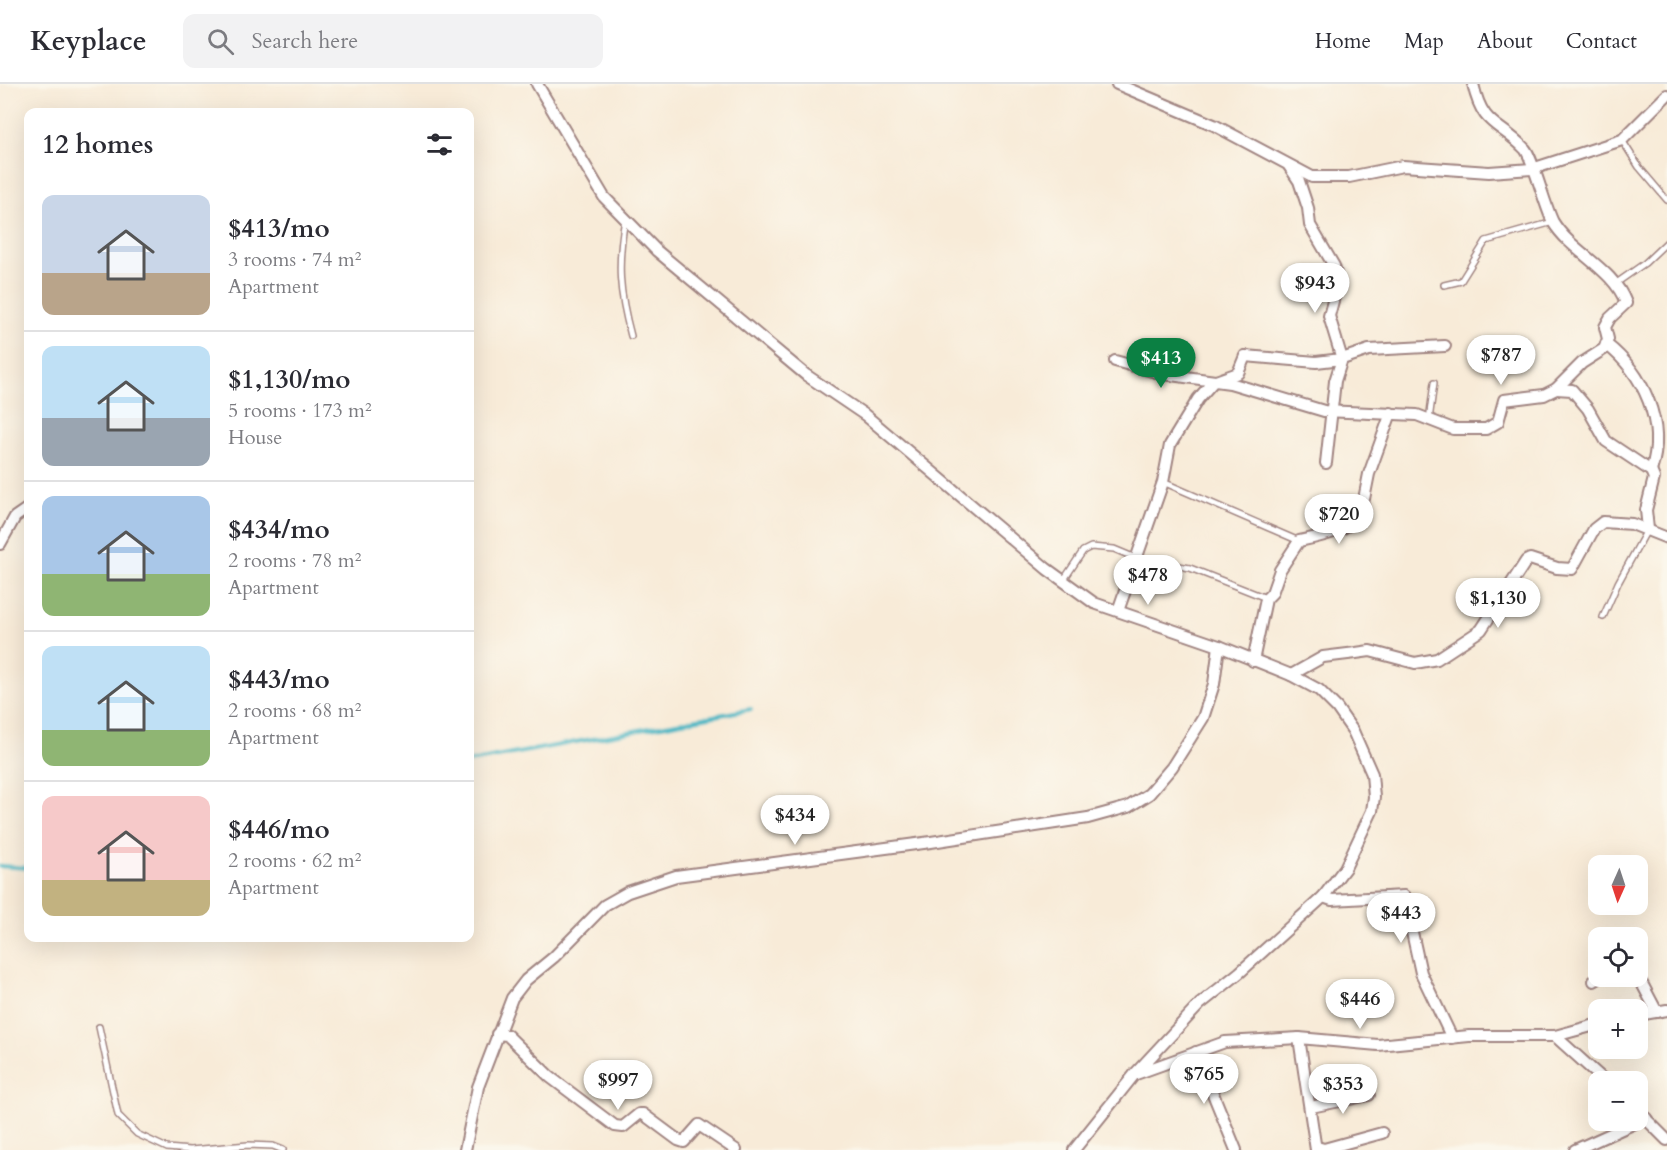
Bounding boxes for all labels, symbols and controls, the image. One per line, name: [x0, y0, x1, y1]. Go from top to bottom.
search box: [183, 14, 603, 68]
text: Keyplace: [30, 22, 147, 60]
icon: search: [204, 25, 237, 58]
text: Search here: [252, 26, 358, 56]
text: Home: [1315, 27, 1371, 56]
text: Map: [1404, 27, 1444, 56]
text: About: [1477, 27, 1533, 56]
text: Contact: [1566, 27, 1637, 56]
text: 12 homes: [42, 127, 153, 162]
icon: filters: [423, 128, 456, 161]
text: $413/mo: [228, 211, 330, 246]
icon: home: [90, 219, 162, 291]
text: 3 rooms · 74 m²: [228, 246, 361, 273]
pin: $943: [1279, 263, 1351, 314]
text: $943: [1295, 269, 1335, 296]
text: Apartment: [228, 273, 319, 300]
pin: $787: [1465, 335, 1537, 386]
pin: $413: [1125, 338, 1197, 389]
text: $787: [1481, 341, 1521, 368]
text: $413: [1141, 344, 1181, 371]
text: $1,130/mo: [228, 362, 351, 397]
icon: home: [90, 370, 162, 442]
text: 5 rooms · 173 m²: [228, 397, 372, 424]
text: House: [228, 424, 282, 451]
pin: $720: [1303, 494, 1375, 545]
text: $720: [1319, 500, 1359, 527]
text: $434/mo: [228, 512, 330, 547]
icon: home: [90, 520, 162, 592]
text: 2 rooms · 78 m²: [228, 547, 361, 574]
pin: $478: [1112, 555, 1184, 606]
text: $478: [1128, 561, 1168, 588]
text: Apartment: [228, 574, 319, 601]
pin: $1,130: [1449, 578, 1547, 629]
text: $1,130: [1469, 584, 1527, 611]
text: $443/mo: [228, 662, 330, 697]
icon: home: [90, 670, 162, 742]
text: 2 rooms · 68 m²: [228, 697, 361, 724]
text: Apartment: [228, 724, 319, 751]
pin: $434: [759, 795, 831, 846]
text: $434: [775, 801, 815, 828]
text: $446/mo: [228, 812, 330, 847]
icon: home: [90, 820, 162, 892]
text: 2 rooms · 62 m²: [228, 847, 361, 874]
north arrow: [1588, 855, 1648, 915]
map controls: [1588, 855, 1648, 1131]
text: Apartment: [228, 874, 319, 901]
pin: $443: [1365, 893, 1437, 944]
text: $443: [1381, 899, 1421, 926]
button: locate: [1588, 927, 1648, 987]
pin: $446: [1324, 979, 1396, 1030]
text: $446: [1340, 985, 1380, 1012]
button: +: [1588, 999, 1648, 1059]
pin: $765: [1168, 1054, 1240, 1105]
pin: $997: [582, 1060, 654, 1111]
text: $765: [1184, 1060, 1224, 1087]
pin: $353: [1307, 1064, 1379, 1115]
text: $997: [598, 1066, 638, 1093]
text: $353: [1323, 1070, 1363, 1097]
button: −: [1588, 1071, 1648, 1131]

